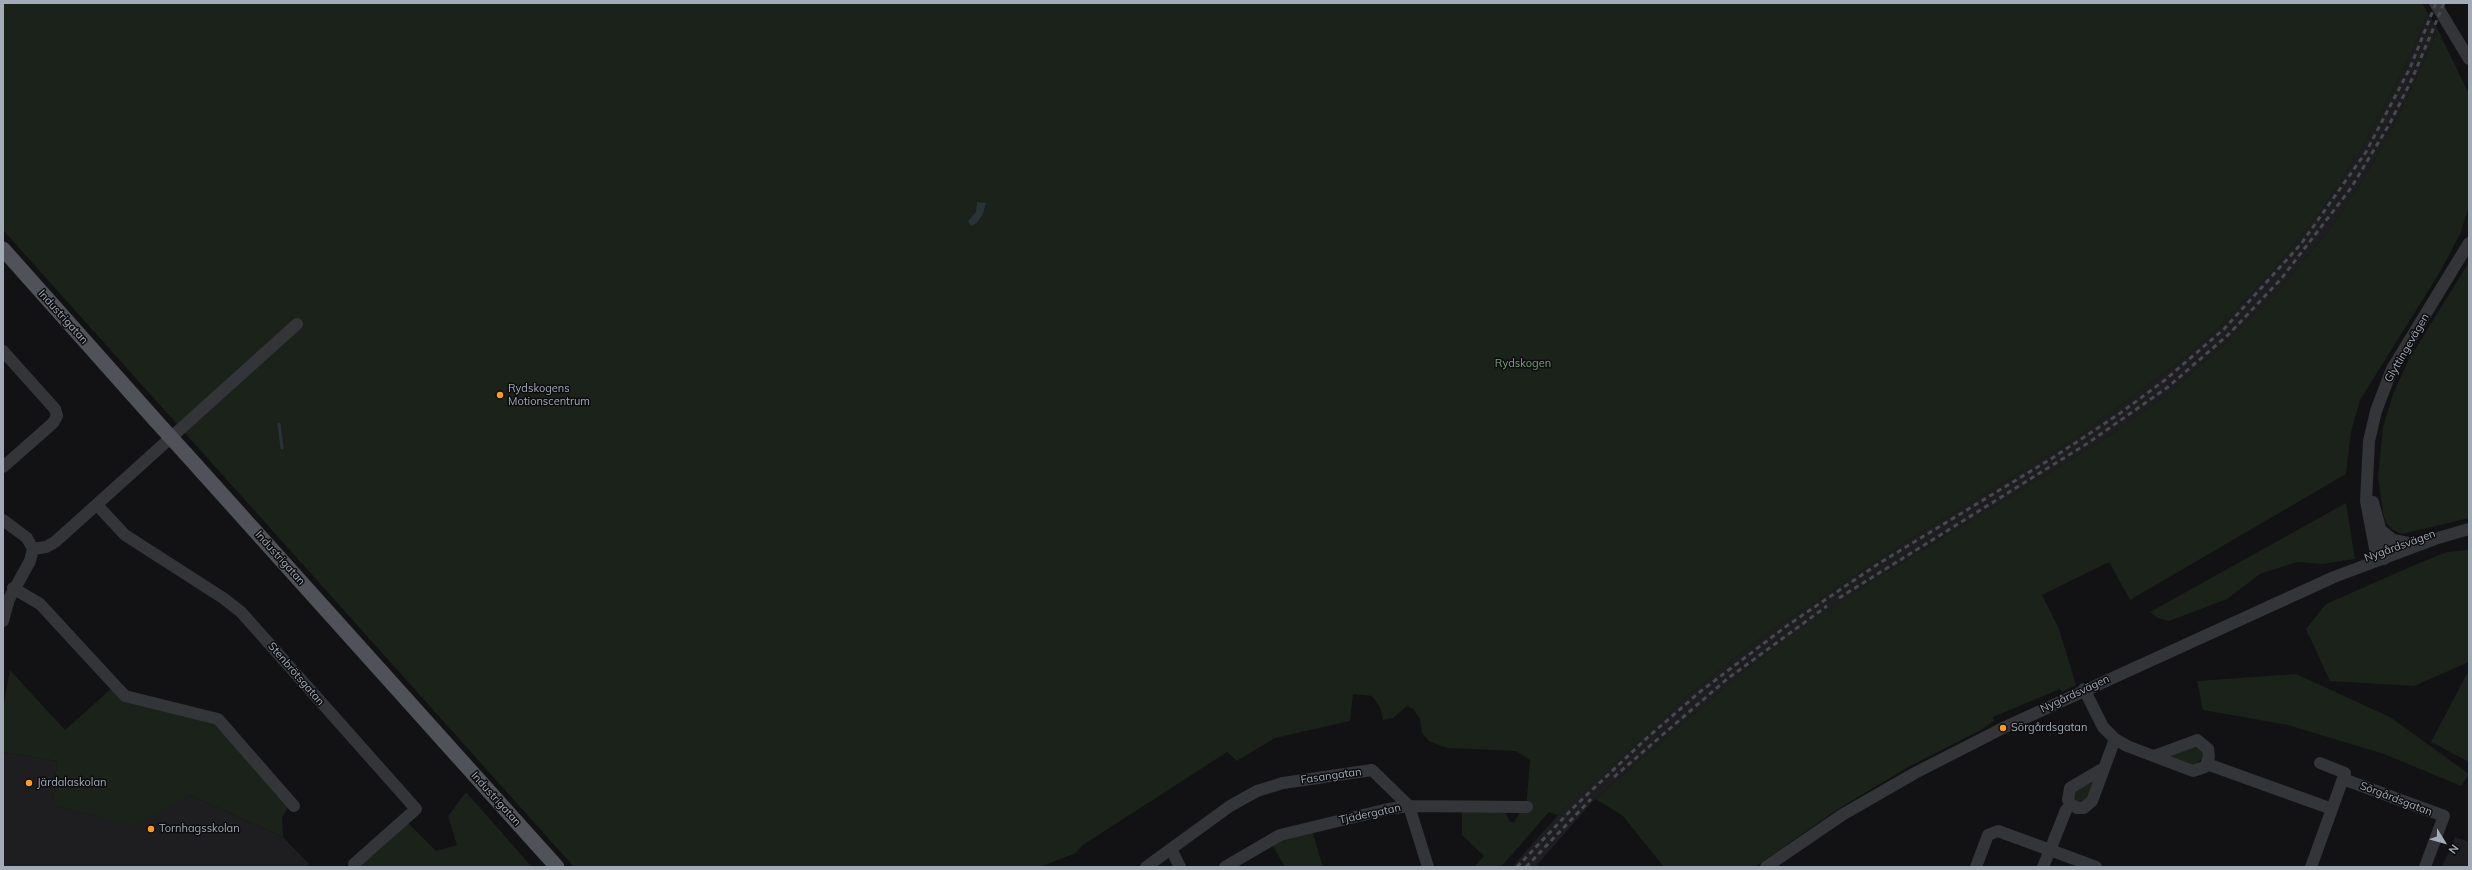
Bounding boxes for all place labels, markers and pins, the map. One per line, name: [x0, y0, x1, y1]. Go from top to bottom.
place label: Rydskogens Motionscentrum: [508, 382, 590, 408]
marker: Rydskogens Motionscentrum: [495, 390, 505, 400]
place label: Sörgårdsgatan: [2011, 721, 2087, 735]
marker: Sörgårdsgatan: [1998, 723, 2008, 733]
place label: Järdalaskolan: [37, 776, 106, 790]
marker: Järdalaskolan: [24, 778, 34, 788]
place label: Tornhagsskolan: [159, 822, 240, 836]
marker: Tornhagsskolan: [146, 824, 156, 834]

